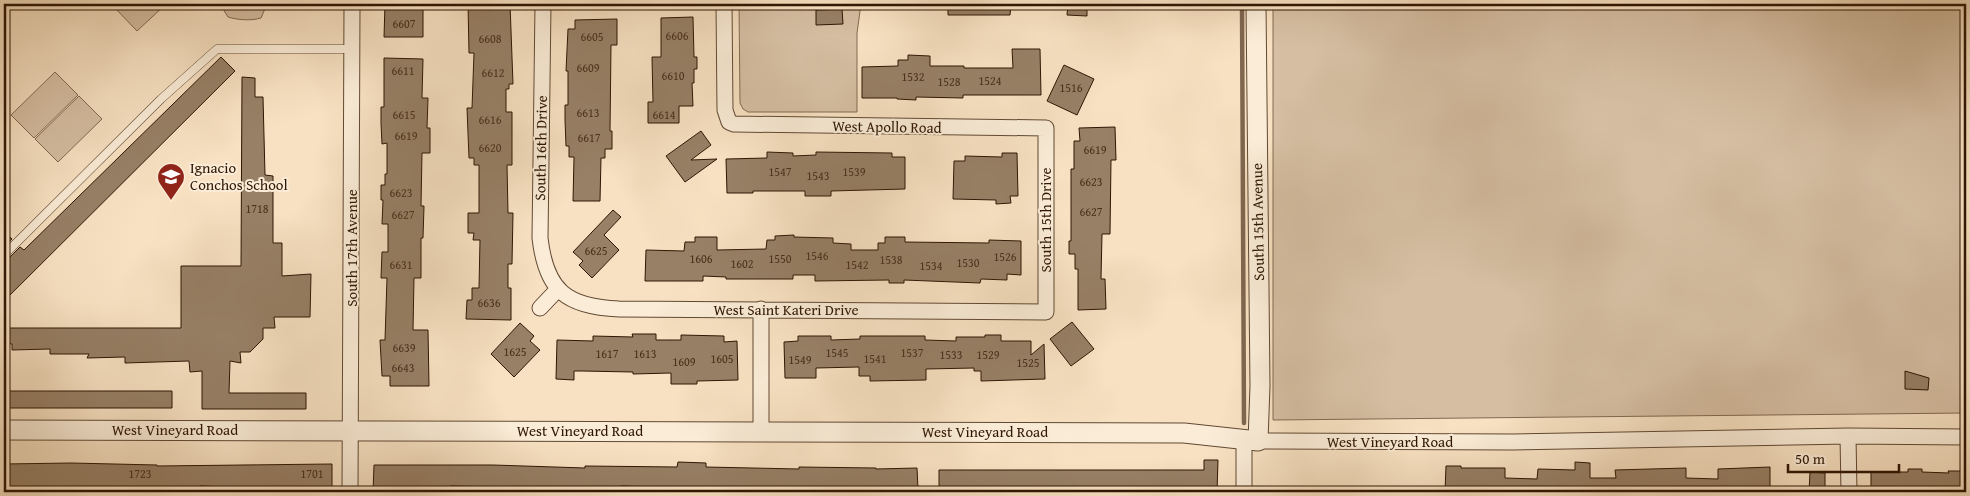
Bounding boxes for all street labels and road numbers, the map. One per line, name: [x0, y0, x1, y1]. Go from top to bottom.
street label: South 16th Drive: [529, 95, 552, 201]
street label: West Apollo Road: [832, 115, 942, 138]
street label: South 15th Avenue: [1246, 163, 1269, 281]
street label: South 15th Drive: [1035, 167, 1056, 273]
street label: South 17th Avenue: [341, 189, 362, 307]
street label: West Saint Kateri Drive: [713, 299, 859, 320]
street label: West Vineyard Road: [112, 419, 238, 440]
street label: West Vineyard Road: [517, 420, 643, 441]
street label: West Vineyard Road: [922, 421, 1048, 442]
street label: West Vineyard Road: [1327, 431, 1453, 452]

